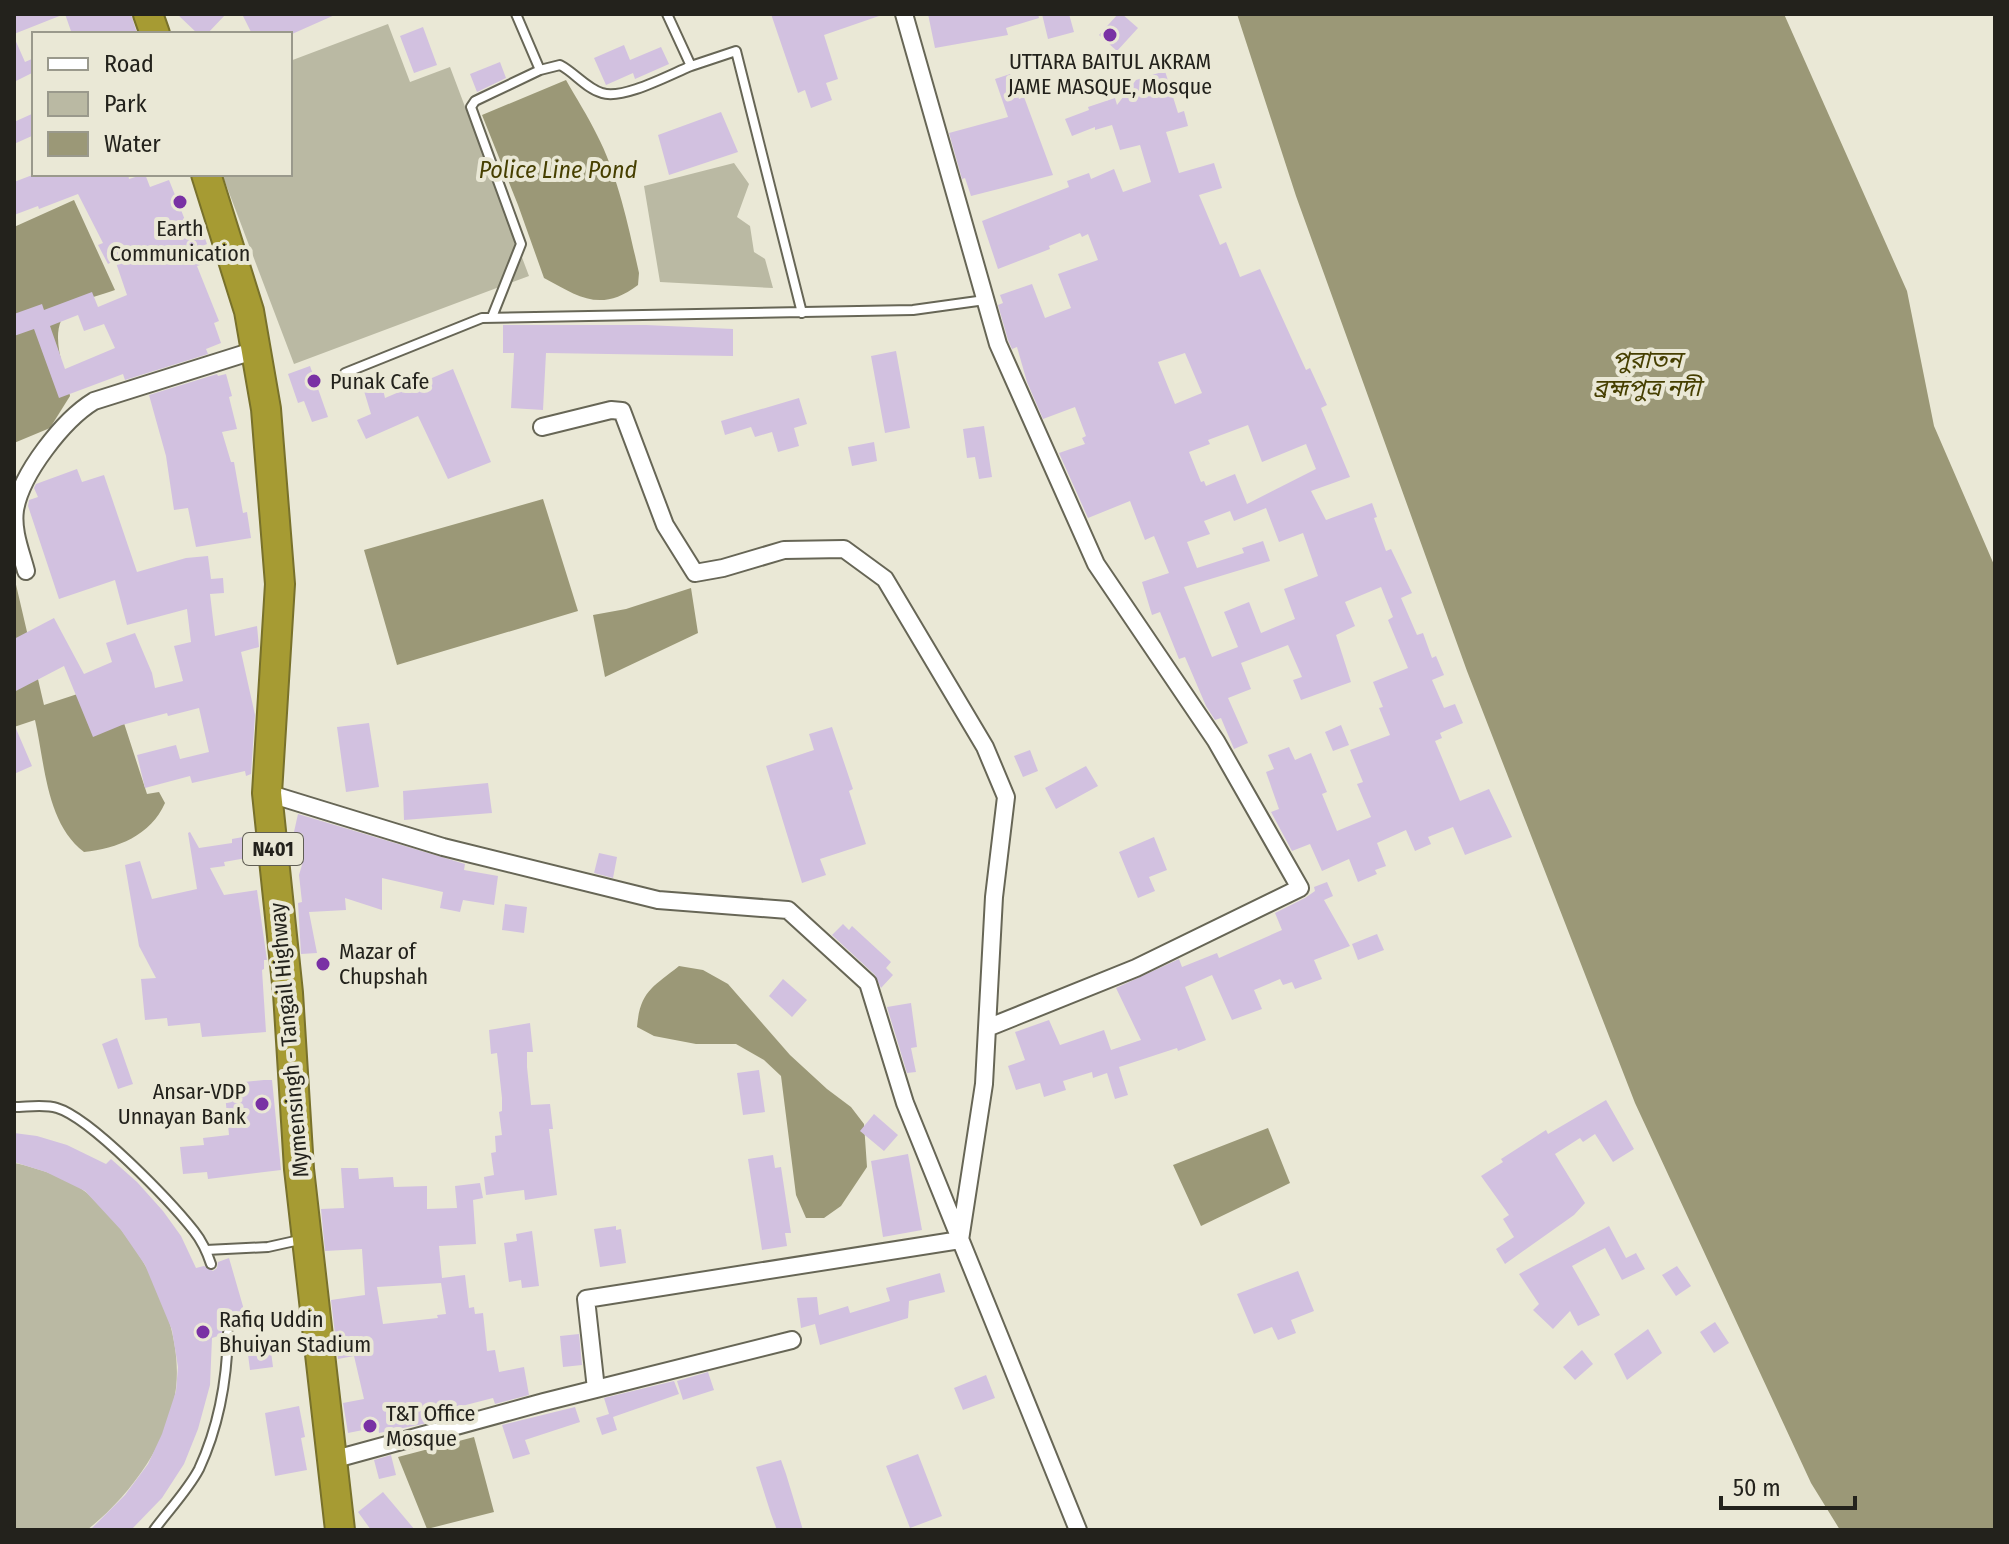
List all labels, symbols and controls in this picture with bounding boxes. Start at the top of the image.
marker: UTTARA BAITUL AKRAM JAME MASQUE, Mosque [1101,26,1119,44]
legend [32,32,292,176]
place label: UTTARA BAITUL AKRAM JAME MASQUE, Mosque [1008,48,1212,100]
text: Road [104,50,154,78]
text: Park [104,90,147,118]
text: Water [104,130,161,158]
water label: Police Line Pond [479,156,638,184]
marker: Earth Communication [171,193,189,211]
place label: Earth Communication [110,215,250,267]
water label: পুরাতন ব্রহ্মপুত্র নদী [1593,346,1705,402]
place label: Punak Cafe [330,368,429,395]
marker: Punak Cafe [305,372,323,390]
road number: N401 [243,833,303,865]
street label: Mymensingh - Tangail Highway [264,901,314,1178]
place label: Mazar of Chupshah [339,938,428,990]
marker: Mazar of Chupshah [314,955,332,973]
place label: Ansar-VDP Unnayan Bank [118,1078,247,1130]
marker: Ansar-VDP Unnayan Bank [253,1095,271,1113]
place label: Rafiq Uddin Bhuiyan Stadium [219,1306,371,1358]
marker: Rafiq Uddin Bhuiyan Stadium [194,1323,212,1341]
place label: T&T Office Mosque [386,1400,475,1452]
marker: T&T Office Mosque [361,1417,379,1435]
scale bar [1721,1460,1855,1510]
text: 50 m [1733,1474,1781,1502]

